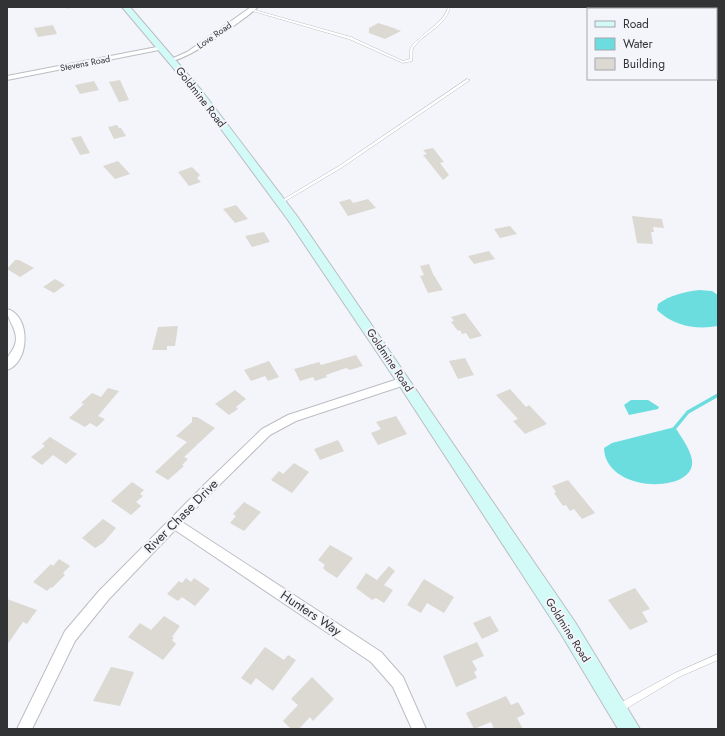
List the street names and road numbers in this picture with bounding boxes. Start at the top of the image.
street label: Love Road [194,18,234,52]
street label: Stevens Road [59,52,111,74]
street label: Goldmine Road [172,63,230,131]
street label: Goldmine Road [363,325,417,395]
street label: River Chase Drive [140,474,223,557]
street label: Hunters Way [277,586,345,641]
street label: Goldmine Road [542,595,594,665]

